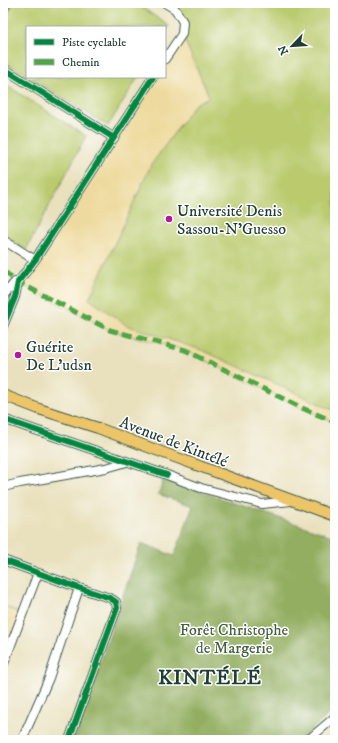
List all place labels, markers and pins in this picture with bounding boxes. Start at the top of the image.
place label: Université Denis Sassou-N'Guesso [177,201,286,239]
marker: Université Denis Sassou-N'Guesso [164,214,174,224]
place label: Guérite De L'udsn [26,337,92,375]
marker: Guérite De L'udsn [13,350,23,360]

